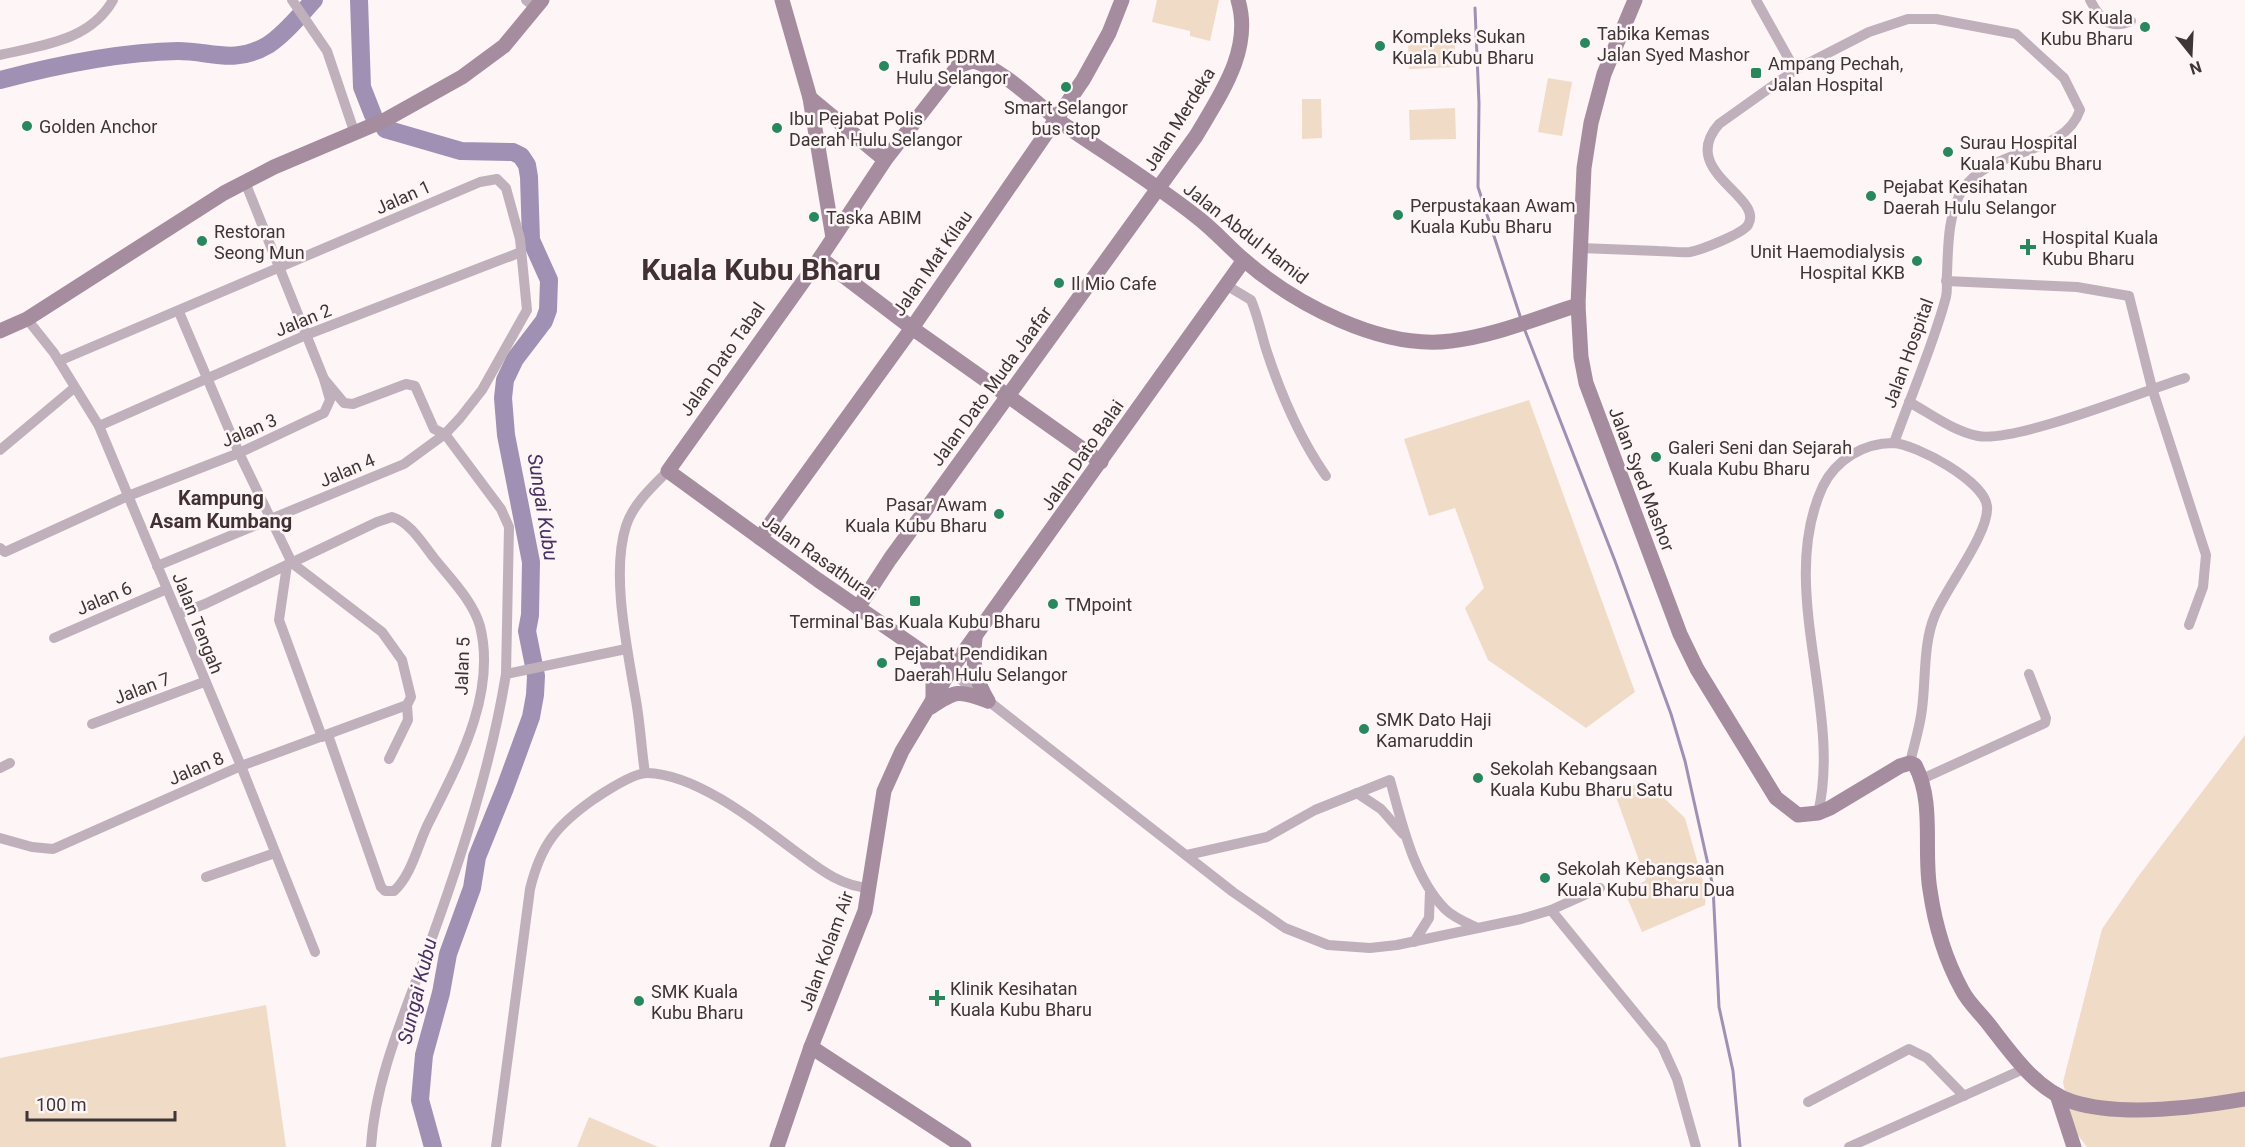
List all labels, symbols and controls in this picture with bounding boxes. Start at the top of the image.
place label: SK Kuala Kubu Bharu [2041,7,2133,49]
marker: SK Kuala Kubu Bharu [2138,20,2152,34]
place label: Tabika Kemas Jalan Syed Mashor [1597,23,1750,65]
north arrow [2161,24,2221,84]
place label: Kompleks Sukan Kuala Kubu Bharu [1392,26,1534,68]
marker: Tabika Kemas Jalan Syed Mashor [1578,36,1592,50]
marker: Kompleks Sukan Kuala Kubu Bharu [1373,39,1387,53]
place label: Trafik PDRM Hulu Selangor [896,46,1008,88]
place label: Ampang Pechah, Jalan Hospital [1768,53,1903,95]
text: N [2187,57,2204,79]
marker: Trafik PDRM Hulu Selangor [877,59,891,73]
street label: Jalan Merdeka [1139,63,1219,175]
marker: Ampang Pechah, Jalan Hospital [1749,66,1763,80]
marker: Smart Selangor bus stop [1059,80,1073,94]
place label: Smart Selangor bus stop [1004,97,1128,139]
place label: Ibu Pejabat Polis Daerah Hulu Selangor [789,108,962,150]
place label: Golden Anchor [39,116,157,137]
marker: Golden Anchor [20,119,34,133]
marker: Ibu Pejabat Polis Daerah Hulu Selangor [770,121,784,135]
place label: Surau Hospital Kuala Kubu Bharu [1960,132,2102,174]
marker: Surau Hospital Kuala Kubu Bharu [1941,145,1955,159]
street label: Jalan 1 [372,176,434,218]
place label: Pejabat Kesihatan Daerah Hulu Selangor [1883,176,2056,218]
street label: Jalan Abdul Hamid [1180,178,1312,288]
marker: Pejabat Kesihatan Daerah Hulu Selangor [1864,189,1878,203]
place label: Perpustakaan Awam Kuala Kubu Bharu [1410,195,1576,237]
street label: Jalan Mat Kilau [888,206,976,320]
place label: Taska ABIM [826,207,922,228]
marker: Perpustakaan Awam Kuala Kubu Bharu [1391,208,1405,222]
marker: Taska ABIM [807,210,821,224]
place label: Restoran Seong Mun [214,221,305,263]
place label: Hospital Kuala Kubu Bharu [2042,227,2158,269]
marker: Restoran Seong Mun [195,234,209,248]
marker: Hospital Kuala Kubu Bharu [2019,238,2037,256]
place label: Unit Haemodialysis Hospital KKB [1750,241,1905,283]
district label: Kuala Kubu Bharu [641,252,881,287]
marker: Unit Haemodialysis Hospital KKB [1910,254,1924,268]
place label: Il Mio Cafe [1071,273,1157,294]
marker: Il Mio Cafe [1052,276,1066,290]
street label: Jalan Hospital [1878,295,1938,411]
street label: Jalan Dato Tabal [675,298,769,420]
street label: Jalan 2 [272,299,334,341]
street label: Jalan Dato Muda Jaafar [926,302,1056,470]
street label: Jalan Dato Balai [1036,396,1128,514]
street label: Jalan Syed Mashor [1605,404,1679,554]
street label: Jalan 3 [218,409,280,451]
place label: Galeri Seni dan Sejarah Kuala Kubu Bharu [1668,437,1852,479]
street label: Jalan 4 [316,449,378,491]
marker: Galeri Seni dan Sejarah Kuala Kubu Bharu [1649,450,1663,464]
water label: Sungai Kubu [523,452,563,563]
district label: Kampung Asam Kumbang [150,486,292,533]
place label: Pasar Awam Kuala Kubu Bharu [845,494,987,536]
marker: Pasar Awam Kuala Kubu Bharu [992,507,1006,521]
street label: Jalan Rasathurai [758,510,880,604]
street label: Jalan Tengah [168,569,228,677]
street label: Jalan 6 [73,577,135,619]
marker: Terminal Bas Kuala Kubu Bharu [908,594,922,608]
place label: TMpoint [1065,594,1132,615]
marker: TMpoint [1046,597,1060,611]
place label: Terminal Bas Kuala Kubu Bharu [790,611,1040,632]
street label: Jalan 5 [450,636,474,696]
place label: Pejabat Pendidikan Daerah Hulu Selangor [894,643,1067,685]
marker: Pejabat Pendidikan Daerah Hulu Selangor [875,656,889,670]
street label: Jalan 7 [111,668,173,708]
place label: SMK Dato Haji Kamaruddin [1376,709,1492,751]
marker: SMK Dato Haji Kamaruddin [1357,722,1371,736]
street label: Jalan 8 [165,747,227,789]
place label: Sekolah Kebangsaan Kuala Kubu Bharu Satu [1490,758,1673,800]
marker: Sekolah Kebangsaan Kuala Kubu Bharu Satu [1471,771,1485,785]
place label: Sekolah Kebangsaan Kuala Kubu Bharu Dua [1557,858,1735,900]
marker: Sekolah Kebangsaan Kuala Kubu Bharu Dua [1538,871,1552,885]
street label: Jalan Kolam Air [795,888,857,1014]
water label: Sungai Kubu [392,935,442,1046]
place label: Klinik Kesihatan Kuala Kubu Bharu [950,978,1092,1020]
place label: SMK Kuala Kubu Bharu [651,981,743,1023]
marker: Klinik Kesihatan Kuala Kubu Bharu [928,989,946,1007]
marker: SMK Kuala Kubu Bharu [632,994,646,1008]
scale bar [27,1084,176,1122]
text: 100 m [36,1094,87,1115]

